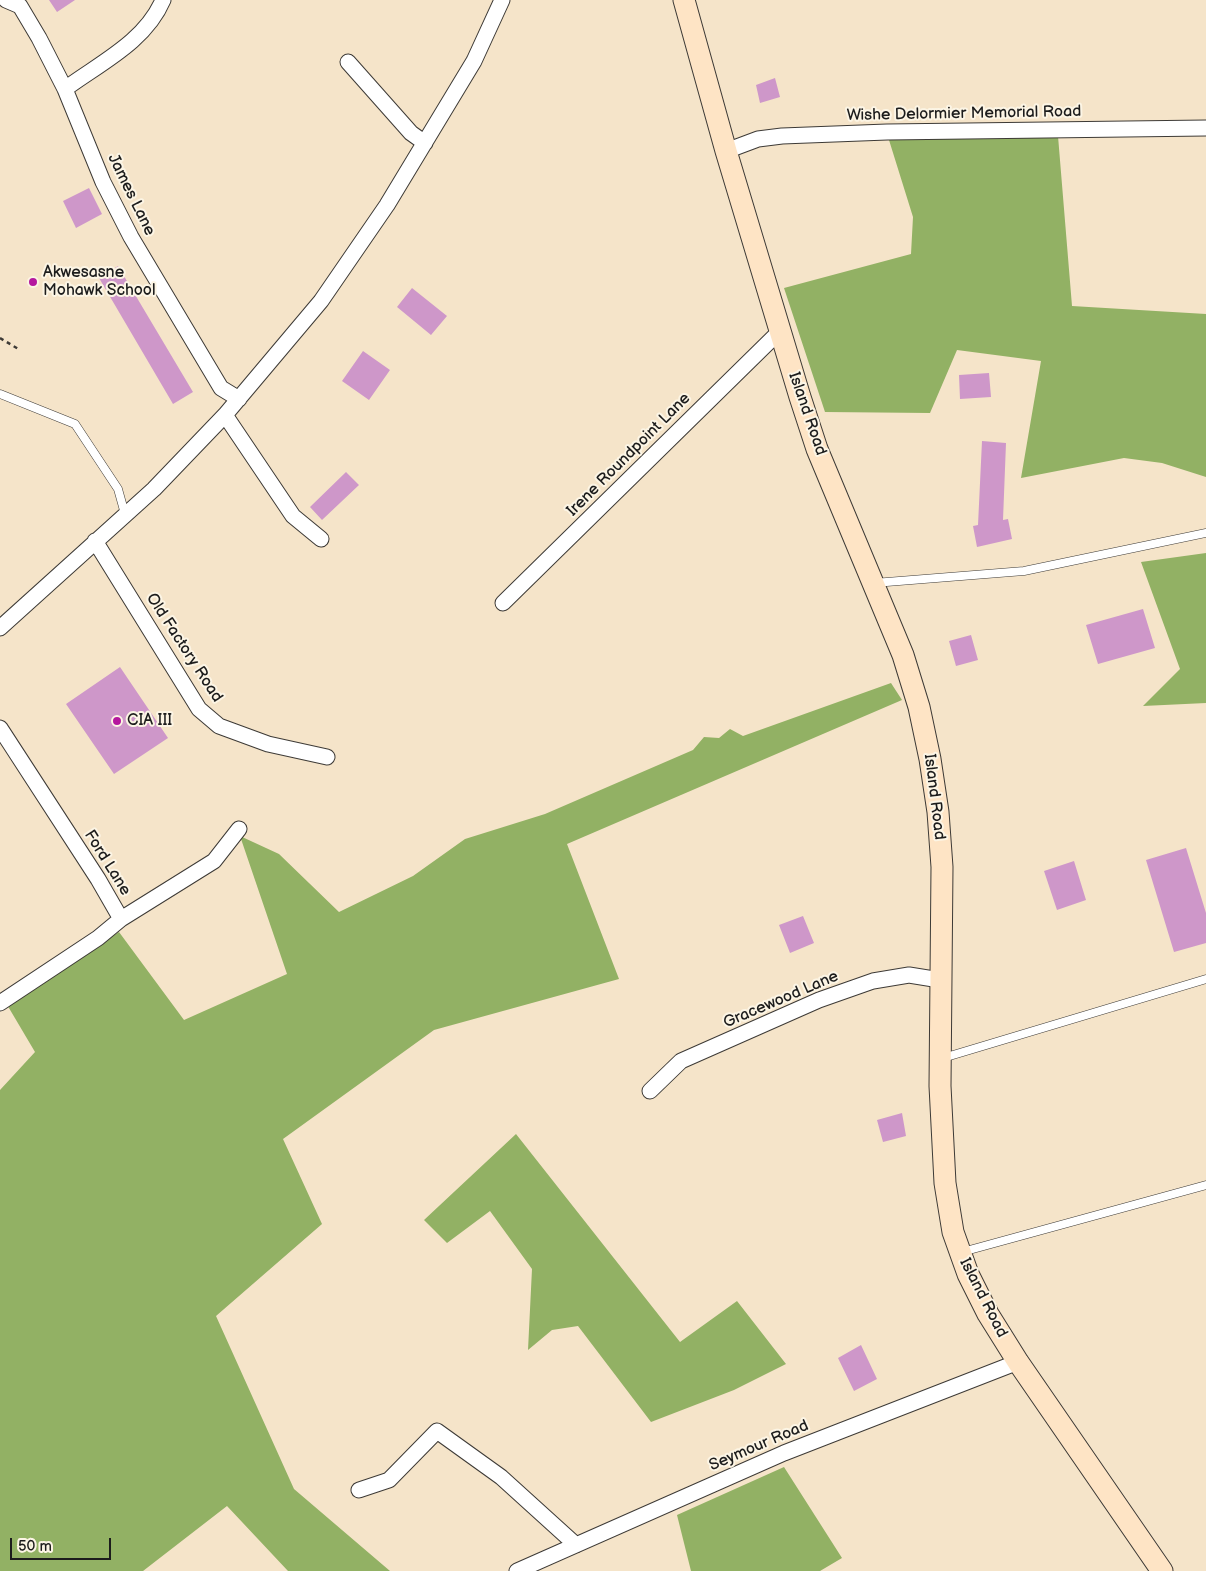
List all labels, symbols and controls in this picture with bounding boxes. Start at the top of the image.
street label: Wishe Delormier Memorial Road [846,102,1082,126]
street label: James Lane [103,151,159,239]
place label: Akwesasne Mohawk School [43,263,155,301]
marker: Akwesasne Mohawk School [27,276,39,288]
street label: Island Road [784,370,830,458]
street label: Irene Roundpoint Lane [563,389,695,521]
street label: Old Factory Road [142,590,226,706]
place label: CIA III [127,711,172,731]
marker: CIA III [111,715,123,727]
street label: Island Road [919,753,949,841]
street label: Ford Lane [79,827,135,899]
street label: Gracewood Lane [721,967,841,1033]
street label: Island Road [955,1255,1011,1341]
street label: Seymour Road [706,1416,812,1476]
scale bar [12,1528,114,1560]
text: 50 m [18,1537,52,1556]

